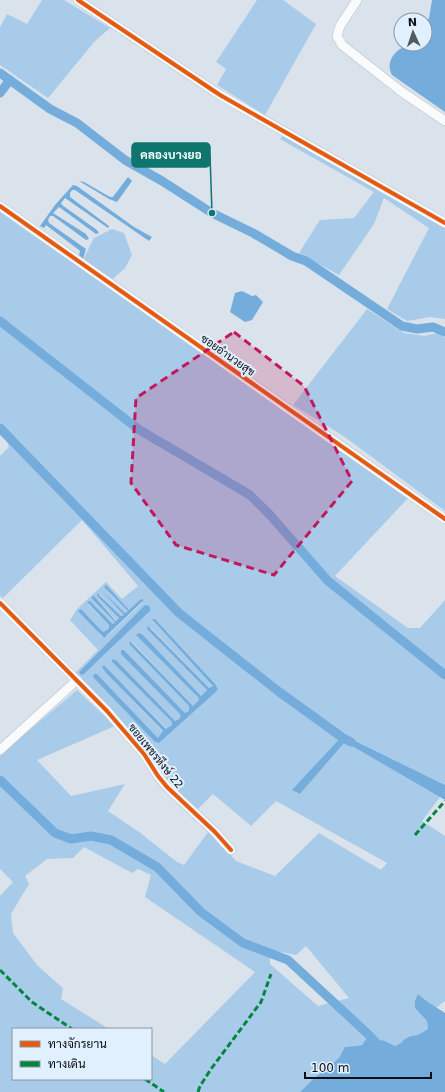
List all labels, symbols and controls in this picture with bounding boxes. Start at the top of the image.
north arrow [393,12,433,52]
text: N [408,16,417,29]
callout: คลองบางยอ [132,143,210,167]
text: คลองบางยอ [140,148,202,162]
street label: ซอยอำนวยสุข [197,331,258,380]
street label: ซอยเพชรหึงษ์ 22 [125,720,187,791]
legend [12,1028,152,1080]
text: ทางจักรยาน [48,1037,107,1051]
scale bar [305,1054,431,1080]
text: ทางเดิน [48,1057,86,1071]
text: 100 m [311,1061,349,1075]

